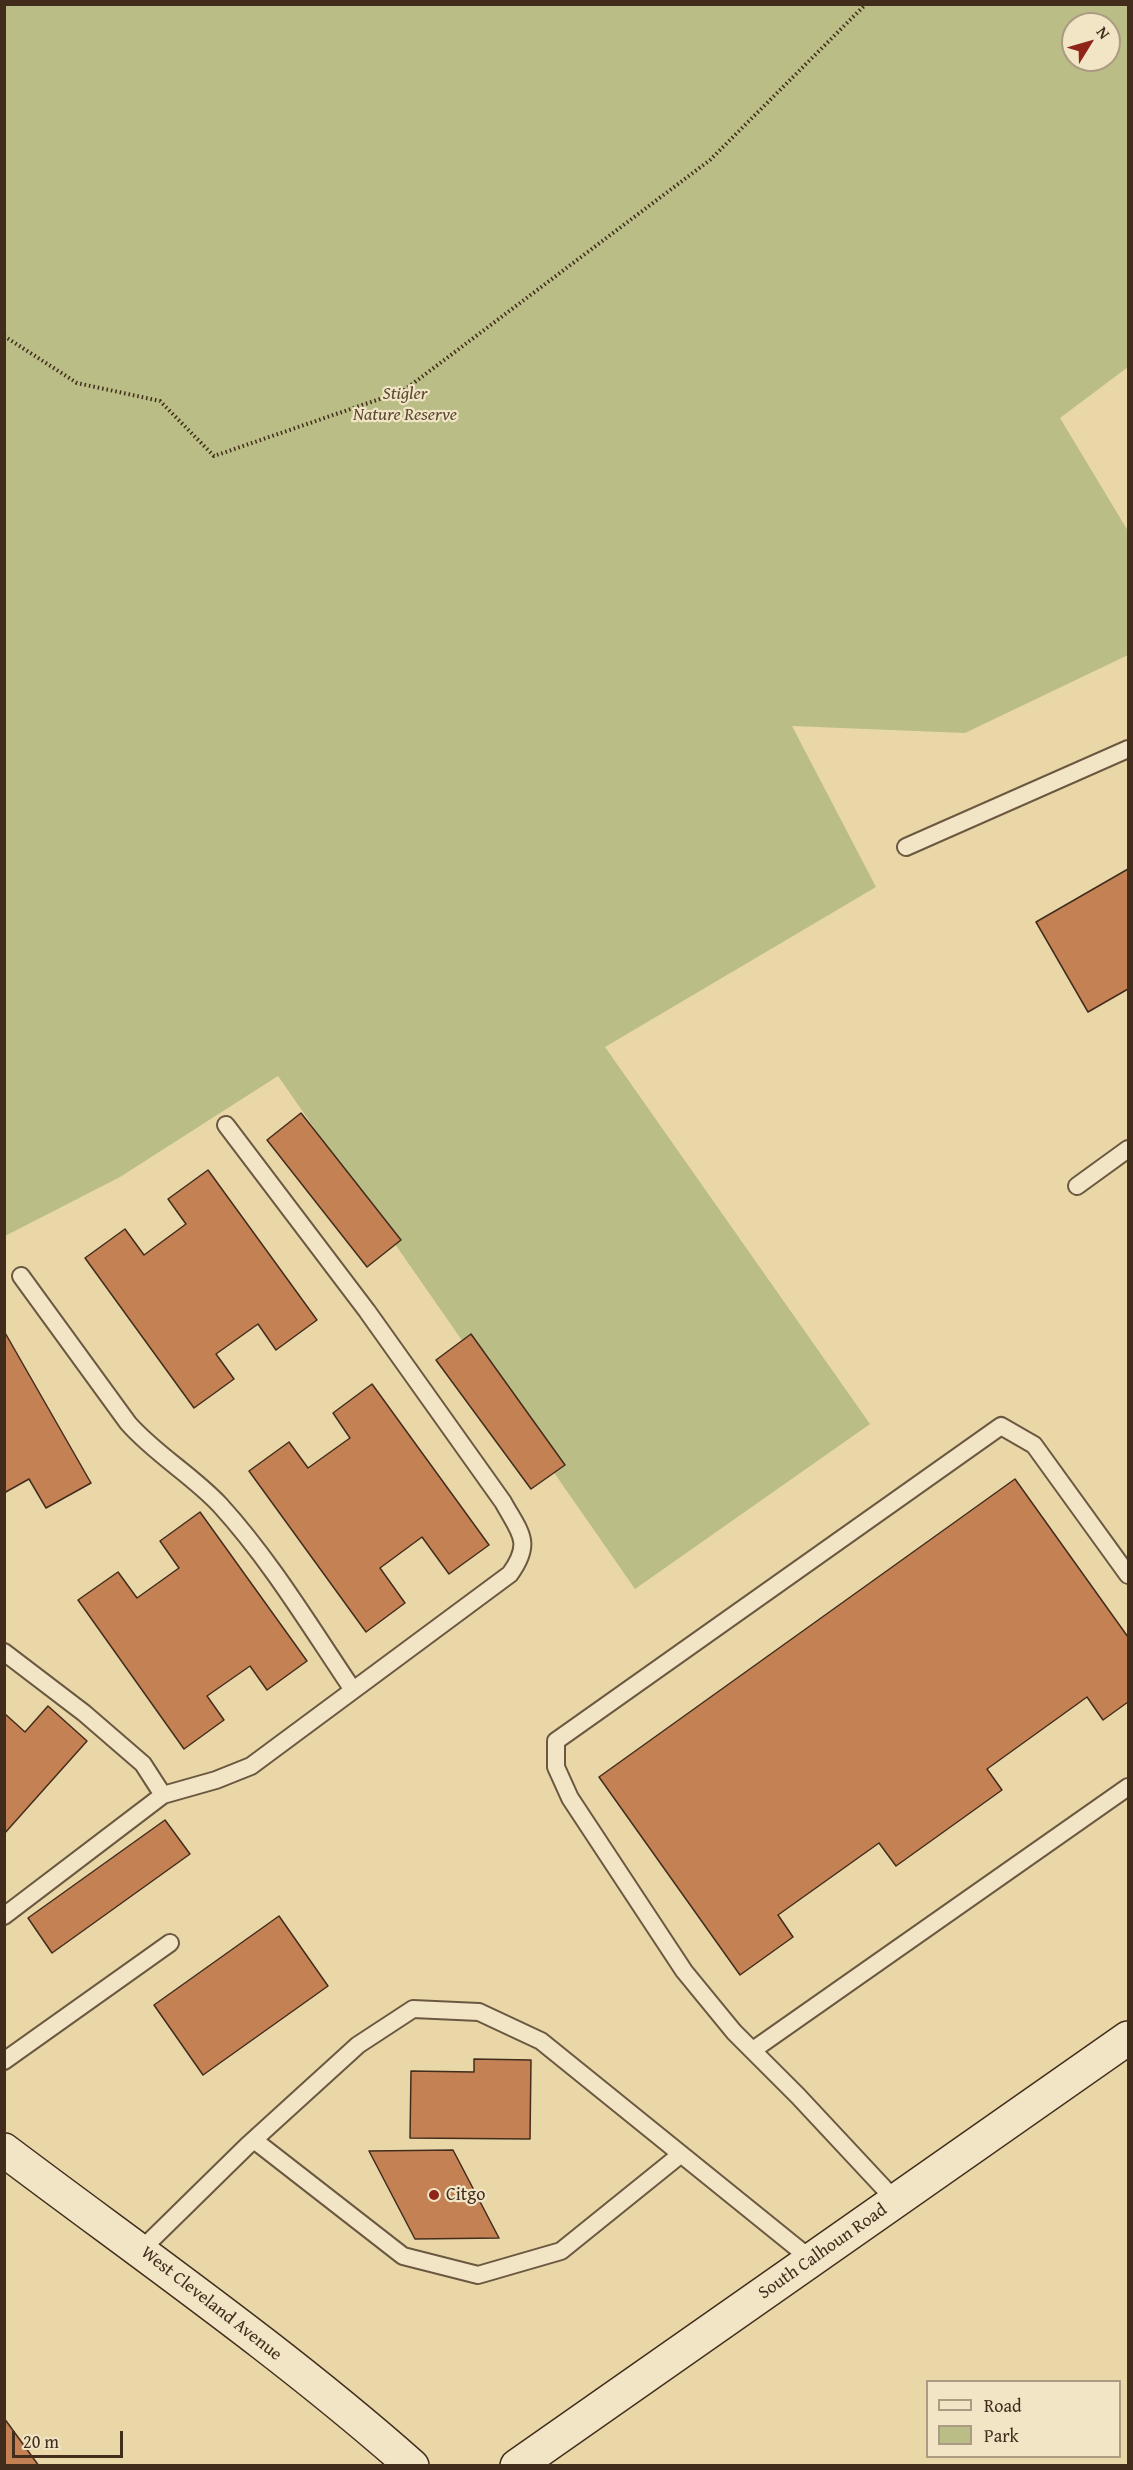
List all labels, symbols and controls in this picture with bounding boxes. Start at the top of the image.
north arrow [1061,12,1121,72]
text: N [1091,21,1117,44]
park label: Stigler Nature Reserve [353,383,457,426]
place label: Citgo [446,2184,485,2206]
marker: Citgo [427,2188,441,2202]
street label: South Calhoun Road [754,2199,892,2305]
street label: West Cleveland Avenue [136,2242,286,2366]
legend [926,2380,1121,2458]
text: Road [984,2392,1022,2419]
scale bar [15,2419,126,2457]
text: Park [984,2422,1019,2449]
text: 20 m [23,2428,59,2455]

